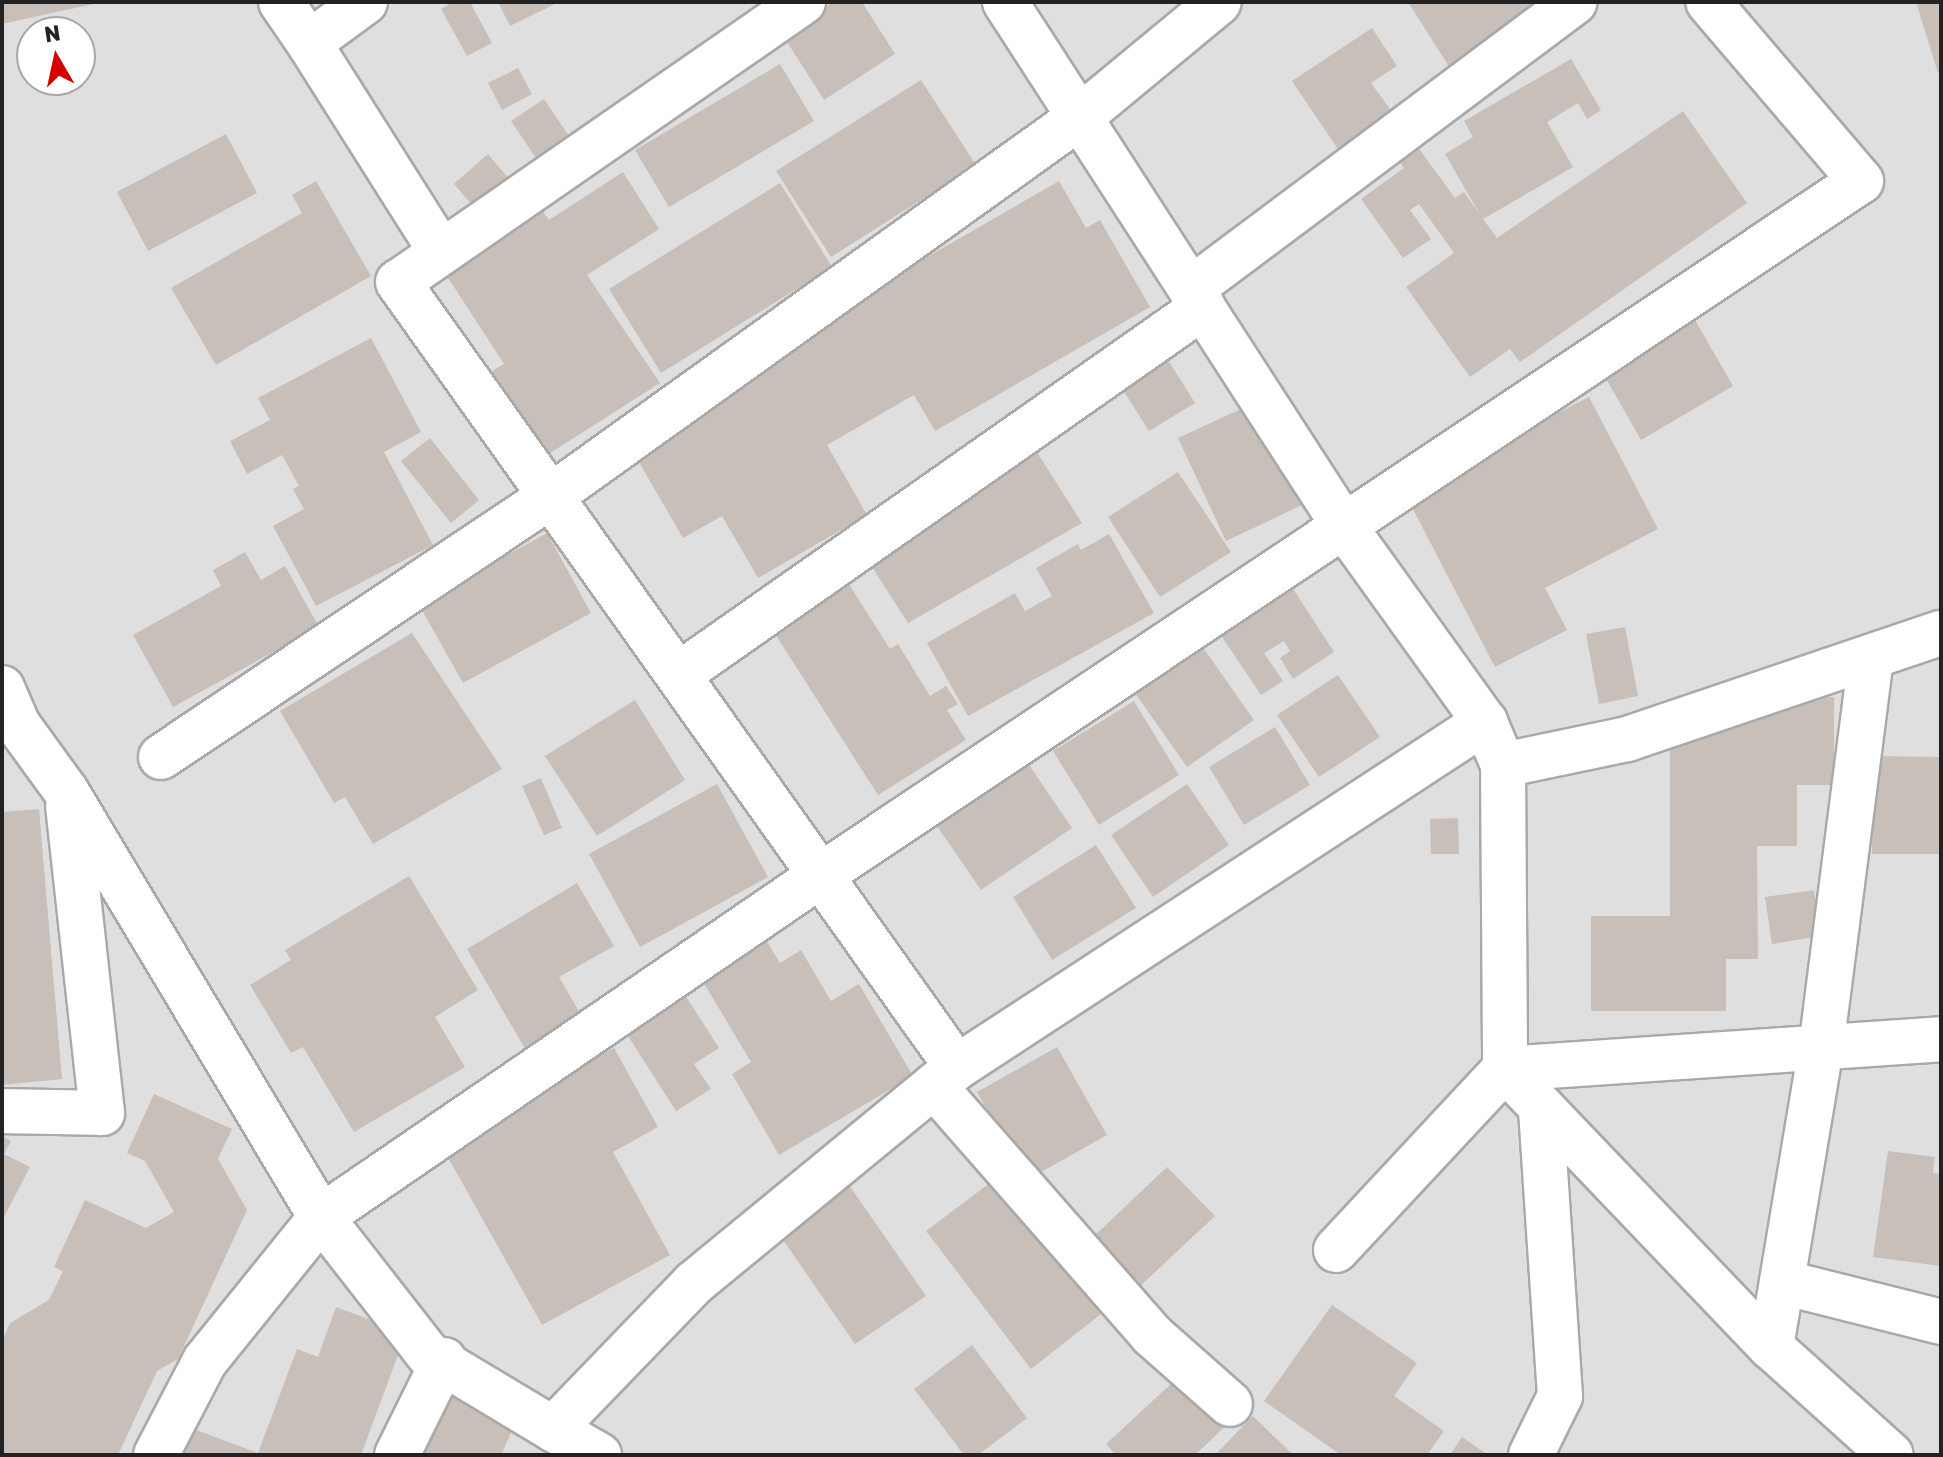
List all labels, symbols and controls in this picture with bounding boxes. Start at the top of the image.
north arrow [16,16,96,96]
text: N [43,19,62,48]

